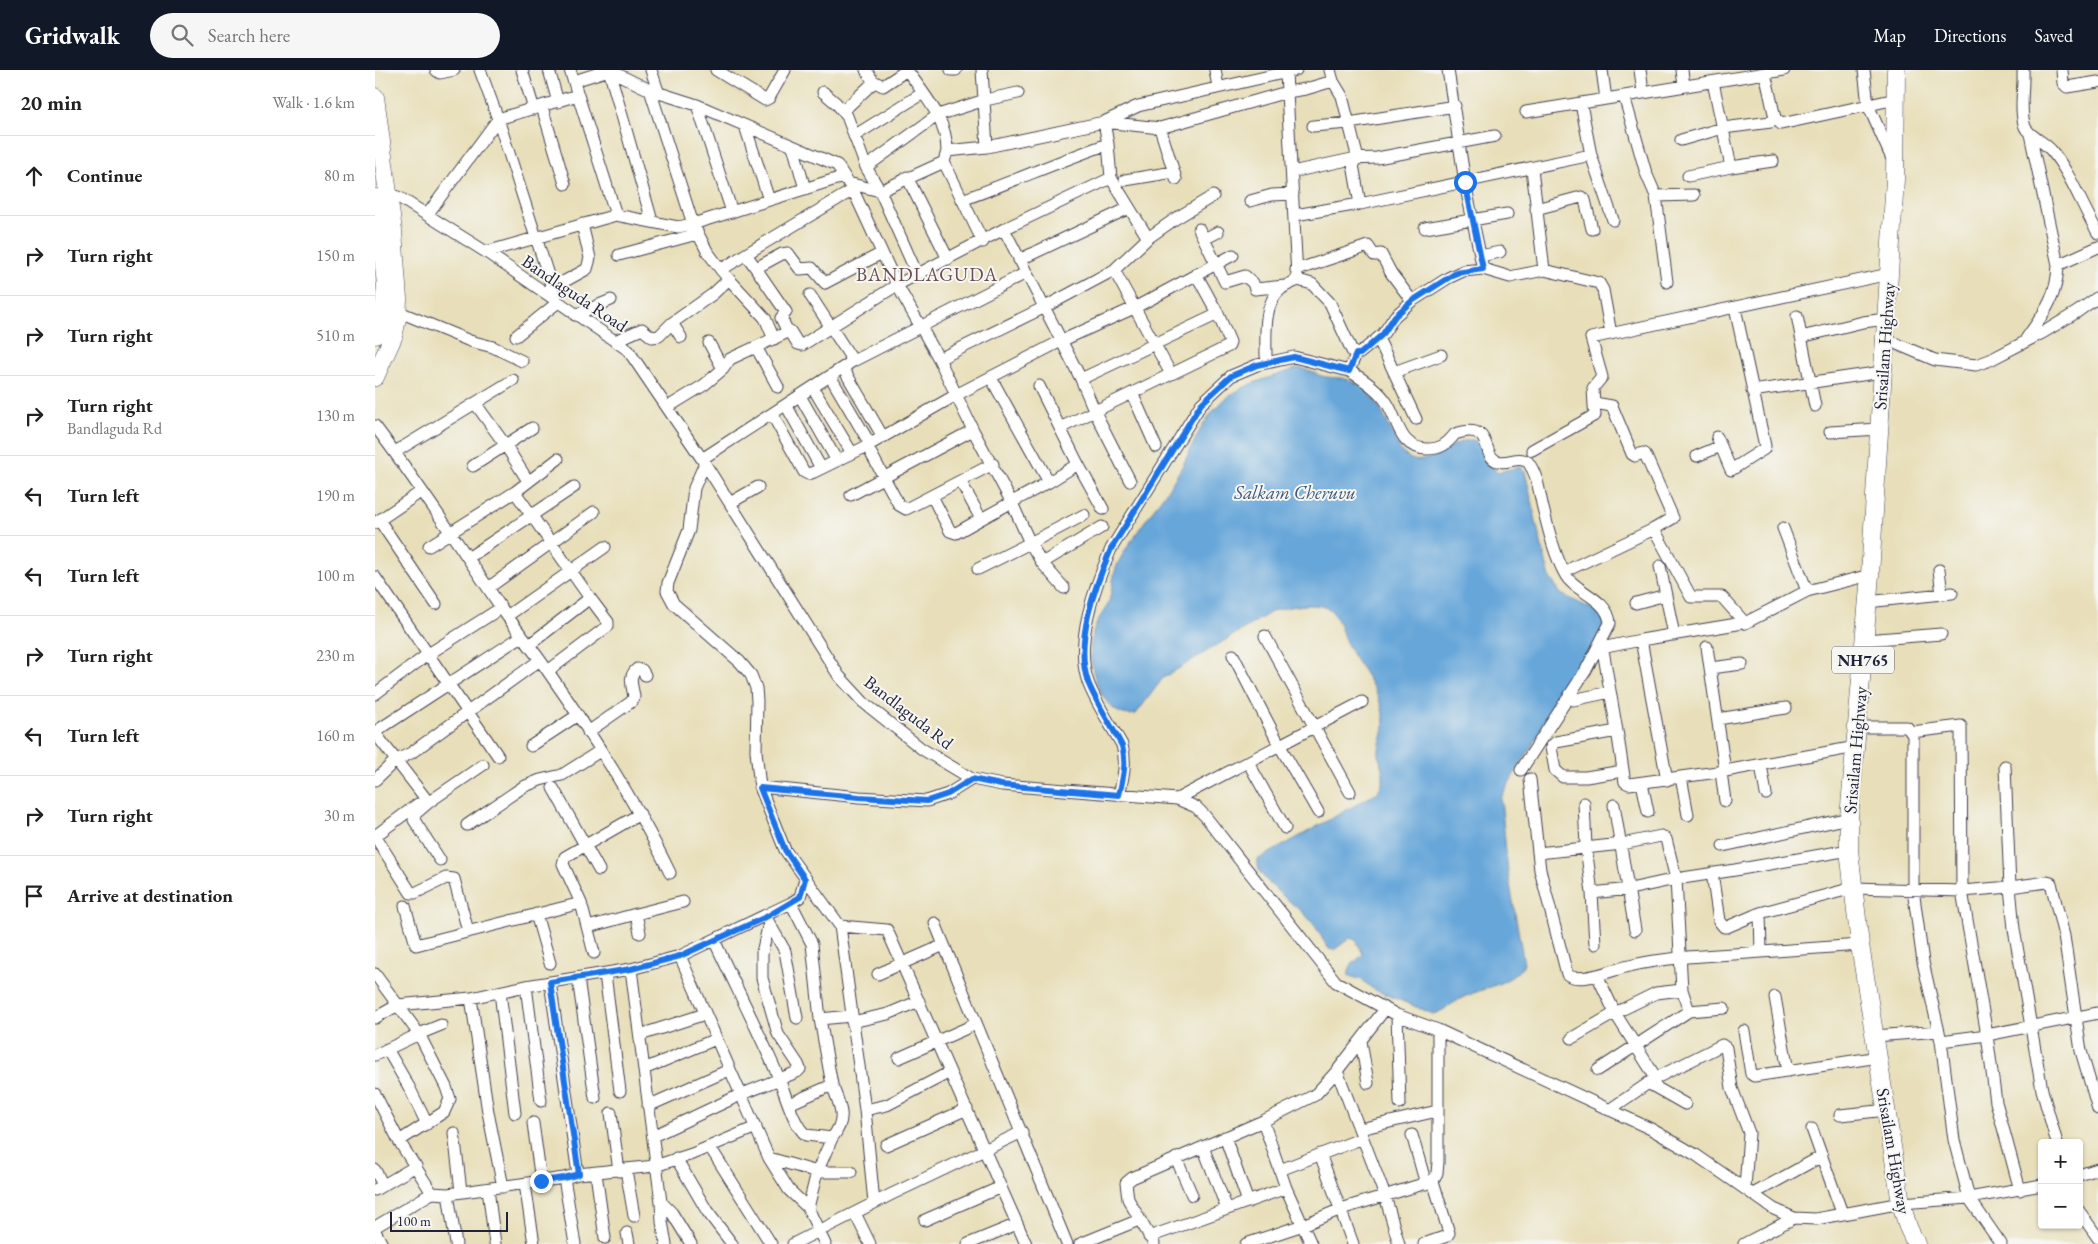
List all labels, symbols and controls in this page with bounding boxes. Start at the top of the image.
search box [150,13,500,58]
text: Gridwalk [25,20,120,51]
icon: search [168,21,196,49]
text: Search here [208,23,290,48]
text: Map [1874,24,1906,47]
text: Directions [1934,24,2006,47]
text: Saved [2034,24,2073,47]
text: 20 min [20,89,82,116]
text: Walk · 1.6 km [272,92,355,113]
icon: ahead [20,162,48,190]
text: Continue [67,163,142,188]
text: 80 m [324,165,355,186]
route start [1454,171,1477,194]
icon: right [20,242,48,270]
text: Turn right [67,243,153,268]
text: 150 m [316,245,355,266]
street label: Bandlaguda Road [518,249,633,337]
district label: BANDLAGUDA [856,262,998,287]
street label: Srisailam Highway [1868,281,1900,411]
icon: right [20,322,48,350]
text: Turn right [67,323,153,348]
text: 510 m [316,325,355,346]
text: Turn right [67,393,153,418]
icon: right [20,402,48,430]
text: 130 m [316,405,355,426]
text: Bandlaguda Rd [67,418,162,439]
water label: Salkam Cheruvu [1233,480,1356,505]
icon: left [20,482,48,510]
text: Turn left [67,483,139,508]
text: 190 m [316,485,355,506]
icon: left [20,562,48,590]
text: Turn left [67,563,139,588]
text: 100 m [316,565,355,586]
icon: right [20,642,48,670]
text: Turn right [67,643,153,668]
text: 230 m [316,645,355,666]
road number: NH765 [1832,646,1894,674]
street label: Bandlaguda Rd [860,670,959,755]
street label: Srisailam Highway [1838,685,1872,815]
icon: left [20,722,48,750]
text: Turn left [67,723,139,748]
text: 160 m [316,725,355,746]
icon: right [20,802,48,830]
text: Turn right [67,803,153,828]
text: 30 m [324,805,355,826]
icon: arrive [20,882,48,910]
text: Arrive at destination [67,883,233,908]
street label: Srisailam Highway [1872,1086,1916,1216]
map controls [2038,1139,2083,1229]
button: + [2038,1139,2083,1184]
route end [530,1170,553,1193]
button: − [2038,1184,2083,1229]
scale bar [390,1209,507,1232]
text: 100 m [397,1212,431,1230]

